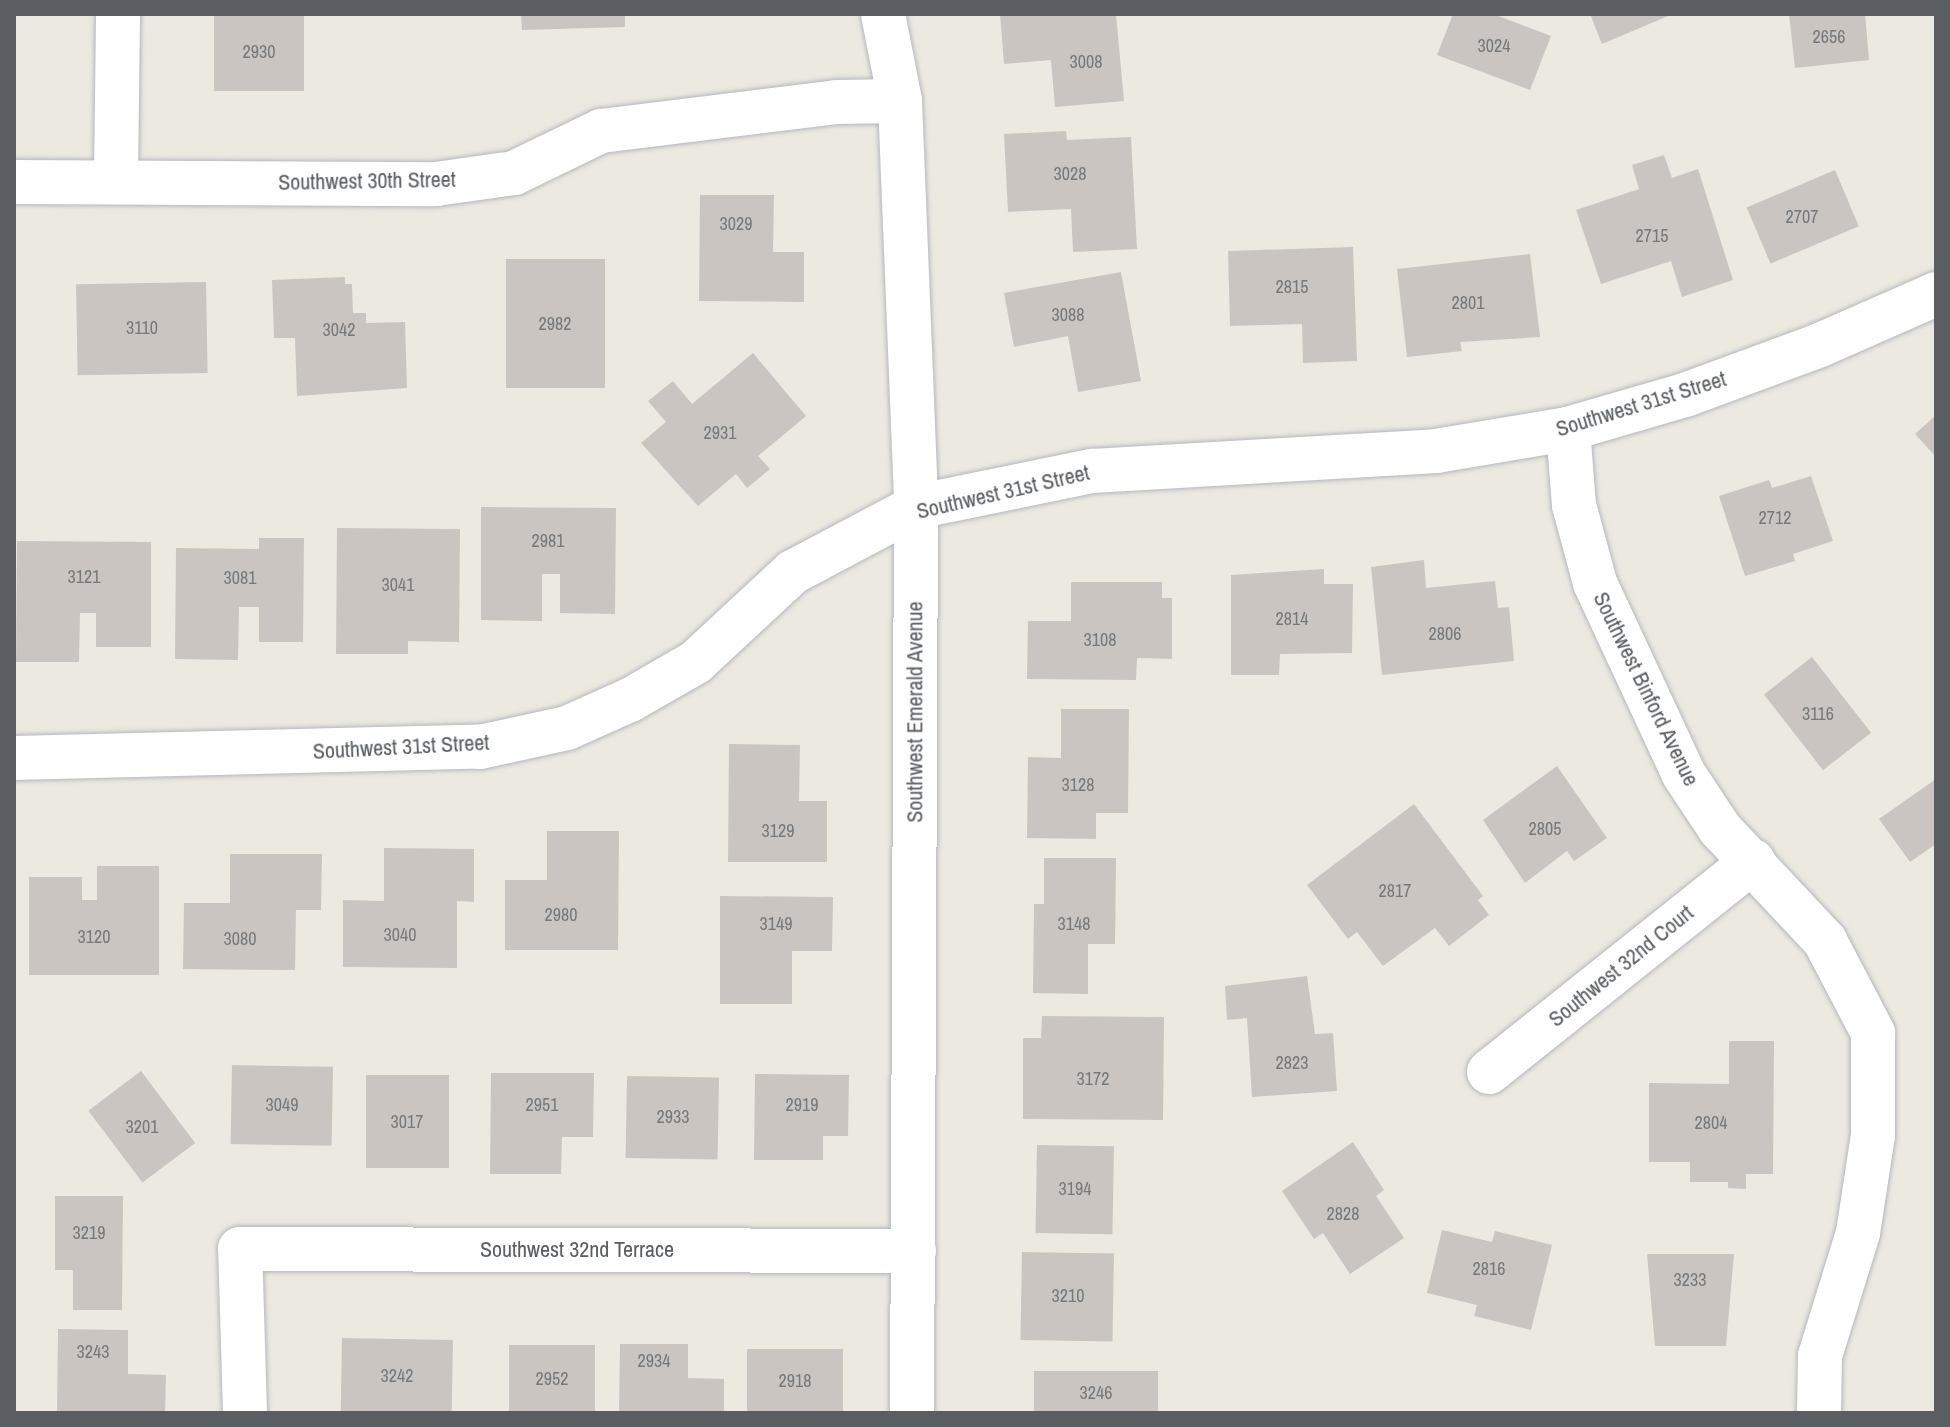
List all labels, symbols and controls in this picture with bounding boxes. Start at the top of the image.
house number: 2656 [1813,26,1845,48]
house number: 3024 [1478,35,1510,57]
house number: 2930 [243,41,275,63]
house number: 3008 [1070,51,1102,73]
house number: 3028 [1054,163,1086,185]
street label: Southwest 30th Street [278,166,456,196]
house number: 2707 [1786,206,1818,228]
house number: 3029 [720,213,752,235]
house number: 2715 [1636,225,1668,247]
house number: 2815 [1276,276,1308,298]
house number: 2801 [1452,292,1484,314]
house number: 3088 [1052,304,1084,326]
house number: 2982 [539,313,571,335]
house number: 3110 [126,317,158,339]
house number: 3042 [323,319,355,341]
street label: Southwest 31st Street [1553,366,1729,442]
house number: 2931 [704,422,736,444]
street label: Southwest 31st Street [914,459,1092,525]
house number: 2712 [1759,507,1791,529]
house number: 2981 [532,530,564,552]
house number: 3121 [68,566,100,588]
house number: 3081 [224,567,256,589]
house number: 3041 [382,574,414,596]
street label: Southwest Binford Avenue [1587,587,1705,791]
street label: Southwest Emerald Avenue [902,601,928,823]
house number: 2814 [1276,608,1308,630]
house number: 2806 [1429,623,1461,645]
house number: 3108 [1084,629,1116,651]
house number: 3116 [1802,703,1834,725]
street label: Southwest 31st Street [312,729,490,765]
house number: 3128 [1062,774,1094,796]
house number: 2805 [1529,818,1561,840]
house number: 3129 [762,820,794,842]
house number: 2817 [1379,880,1411,902]
street label: Southwest 32nd Court [1543,900,1699,1032]
house number: 2980 [545,904,577,926]
house number: 3149 [760,913,792,935]
house number: 3148 [1058,913,1090,935]
house number: 3040 [384,924,416,946]
house number: 3120 [78,926,110,948]
house number: 3080 [224,928,256,950]
house number: 2823 [1276,1052,1308,1074]
house number: 3172 [1077,1068,1109,1090]
house number: 3049 [266,1094,298,1116]
house number: 2951 [526,1094,558,1116]
house number: 2919 [786,1094,818,1116]
house number: 2933 [657,1106,689,1128]
house number: 3017 [391,1111,423,1133]
house number: 2804 [1695,1112,1727,1134]
house number: 3201 [126,1116,158,1138]
house number: 3194 [1059,1178,1091,1200]
house number: 2828 [1327,1203,1359,1225]
house number: 3219 [73,1222,105,1244]
street label: Southwest 32nd Terrace [480,1237,674,1263]
house number: 2816 [1473,1258,1505,1280]
house number: 3233 [1674,1269,1706,1291]
house number: 3210 [1052,1285,1084,1307]
house number: 3243 [77,1341,109,1363]
house number: 2934 [638,1350,670,1372]
house number: 3242 [381,1365,413,1387]
house number: 2952 [536,1368,568,1390]
house number: 2918 [779,1370,811,1392]
house number: 3246 [1080,1382,1112,1404]

